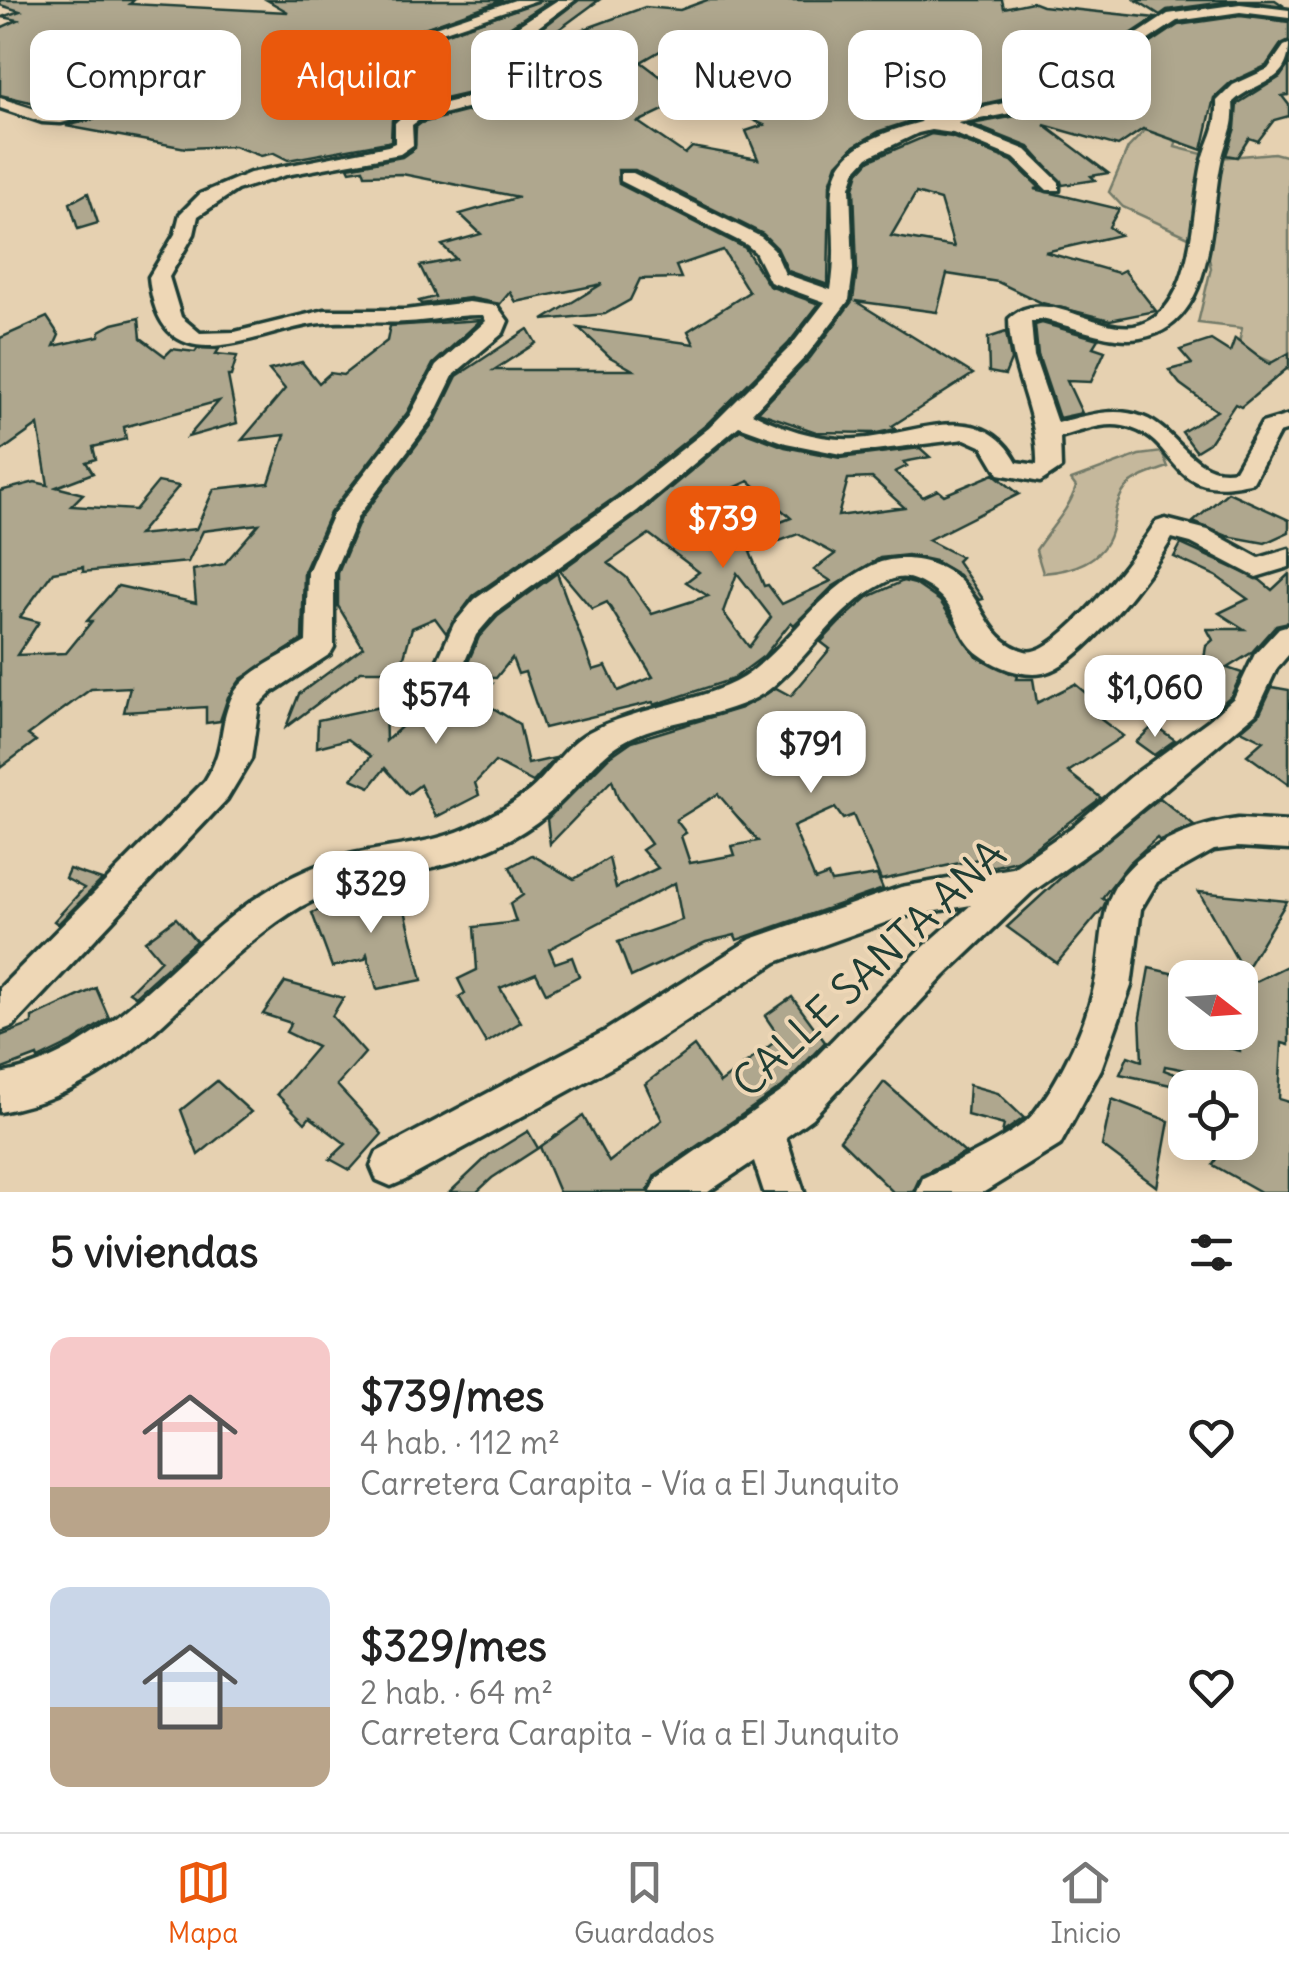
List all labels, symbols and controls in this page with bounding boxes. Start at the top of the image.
chip: Comprar [30,30,241,120]
chip: Alquilar [261,30,451,120]
chip: Filtros [471,30,638,120]
chip: Nuevo [658,30,828,120]
chip: Piso [848,30,982,120]
chip: Casa [1002,30,1151,120]
pin: $739 [664,486,782,571]
text: $739 [688,498,758,539]
pin: $1,060 [1074,655,1236,740]
pin: $574 [377,662,495,747]
text: $1,060 [1106,667,1204,708]
text: $574 [401,674,471,715]
pin: $791 [752,711,870,796]
text: $791 [779,723,843,764]
street label: CALLE SANTA ANA [722,828,1016,1108]
pin: $329 [312,851,430,936]
text: $329 [335,863,407,904]
north arrow [1168,960,1258,1050]
map controls [1168,960,1258,1160]
button: locate [1168,1070,1258,1160]
icon: filters [1184,1225,1239,1280]
text: 5 viviendas [50,1226,258,1278]
text: $739/mes [360,1370,544,1422]
icon: home [130,1377,250,1497]
icon: heart [1184,1410,1239,1465]
text: 4 hab. · 112 m² [360,1422,560,1463]
text: Carretera Carapita - Vía a El Junquito [360,1463,900,1504]
text: $329/mes [360,1620,547,1672]
icon: home [130,1627,250,1747]
icon: heart [1184,1660,1239,1715]
text: 2 hab. · 64 m² [360,1672,553,1713]
text: Carretera Carapita - Vía a El Junquito [360,1713,900,1754]
tab: Mapa [168,1855,238,1951]
tab: Guardados [574,1855,715,1951]
tab: Inicio [1050,1855,1121,1951]

